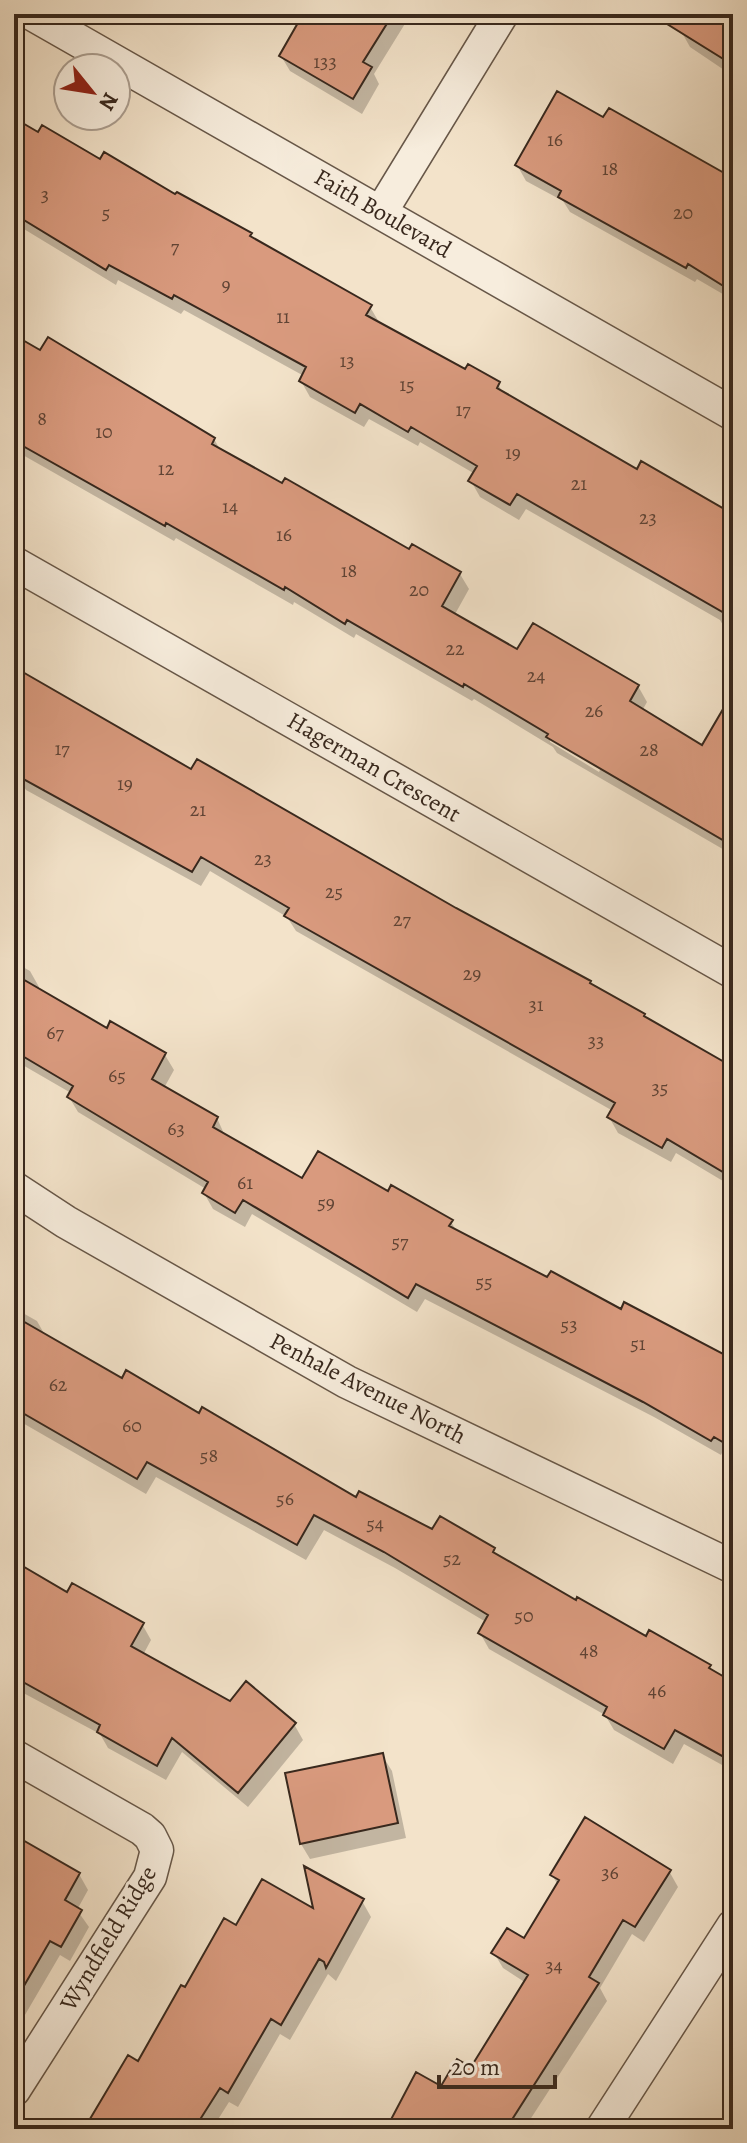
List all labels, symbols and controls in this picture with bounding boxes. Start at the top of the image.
house number: 133 [313,48,337,75]
north arrow [52,52,132,132]
text: N [91,87,125,116]
house number: 16 [547,126,563,153]
house number: 18 [602,155,618,182]
street label: Faith Boulevard [308,161,458,265]
house number: 3 [41,181,49,208]
house number: 5 [102,199,110,226]
house number: 20 [673,199,693,226]
house number: 7 [171,233,180,260]
house number: 9 [221,271,231,298]
house number: 11 [276,303,290,330]
house number: 13 [339,347,355,374]
house number: 15 [399,371,415,398]
house number: 17 [455,396,471,423]
house number: 8 [37,405,47,432]
house number: 10 [95,418,113,445]
house number: 19 [505,439,521,466]
house number: 12 [158,455,175,482]
house number: 21 [571,470,587,497]
house number: 14 [222,493,238,520]
house number: 23 [639,504,657,531]
house number: 16 [276,521,292,548]
house number: 18 [341,557,357,584]
house number: 20 [409,576,429,603]
house number: 22 [446,635,465,662]
house number: 24 [527,662,545,689]
house number: 26 [585,697,603,724]
street label: Hagerman Crescent [281,704,467,830]
house number: 17 [54,735,70,762]
house number: 28 [639,736,659,763]
house number: 19 [117,770,133,797]
house number: 21 [190,796,206,823]
house number: 23 [254,845,272,872]
house number: 25 [325,878,343,905]
house number: 27 [393,906,412,933]
house number: 29 [463,960,481,987]
house number: 31 [528,991,544,1018]
house number: 67 [46,1019,64,1046]
house number: 33 [588,1027,604,1054]
house number: 65 [108,1062,126,1089]
house number: 35 [652,1074,668,1101]
house number: 63 [167,1115,185,1142]
house number: 61 [237,1169,253,1196]
house number: 59 [317,1189,335,1216]
house number: 57 [392,1228,409,1255]
house number: 55 [475,1268,493,1295]
house number: 53 [561,1311,577,1338]
street label: Penhale Avenue North [264,1325,472,1451]
house number: 51 [630,1330,646,1357]
house number: 62 [49,1371,68,1398]
house number: 60 [122,1412,142,1439]
house number: 58 [200,1442,218,1469]
house number: 56 [276,1485,294,1512]
house number: 54 [366,1510,384,1537]
house number: 52 [443,1545,462,1572]
house number: 50 [514,1602,534,1629]
house number: 48 [580,1637,598,1664]
house number: 46 [648,1677,666,1704]
house number: 36 [601,1859,619,1886]
street label: Wyndfield Ridge [52,1860,164,2017]
house number: 34 [545,1952,563,1979]
scale bar [439,2039,555,2089]
text: 20 m [451,2051,500,2083]

